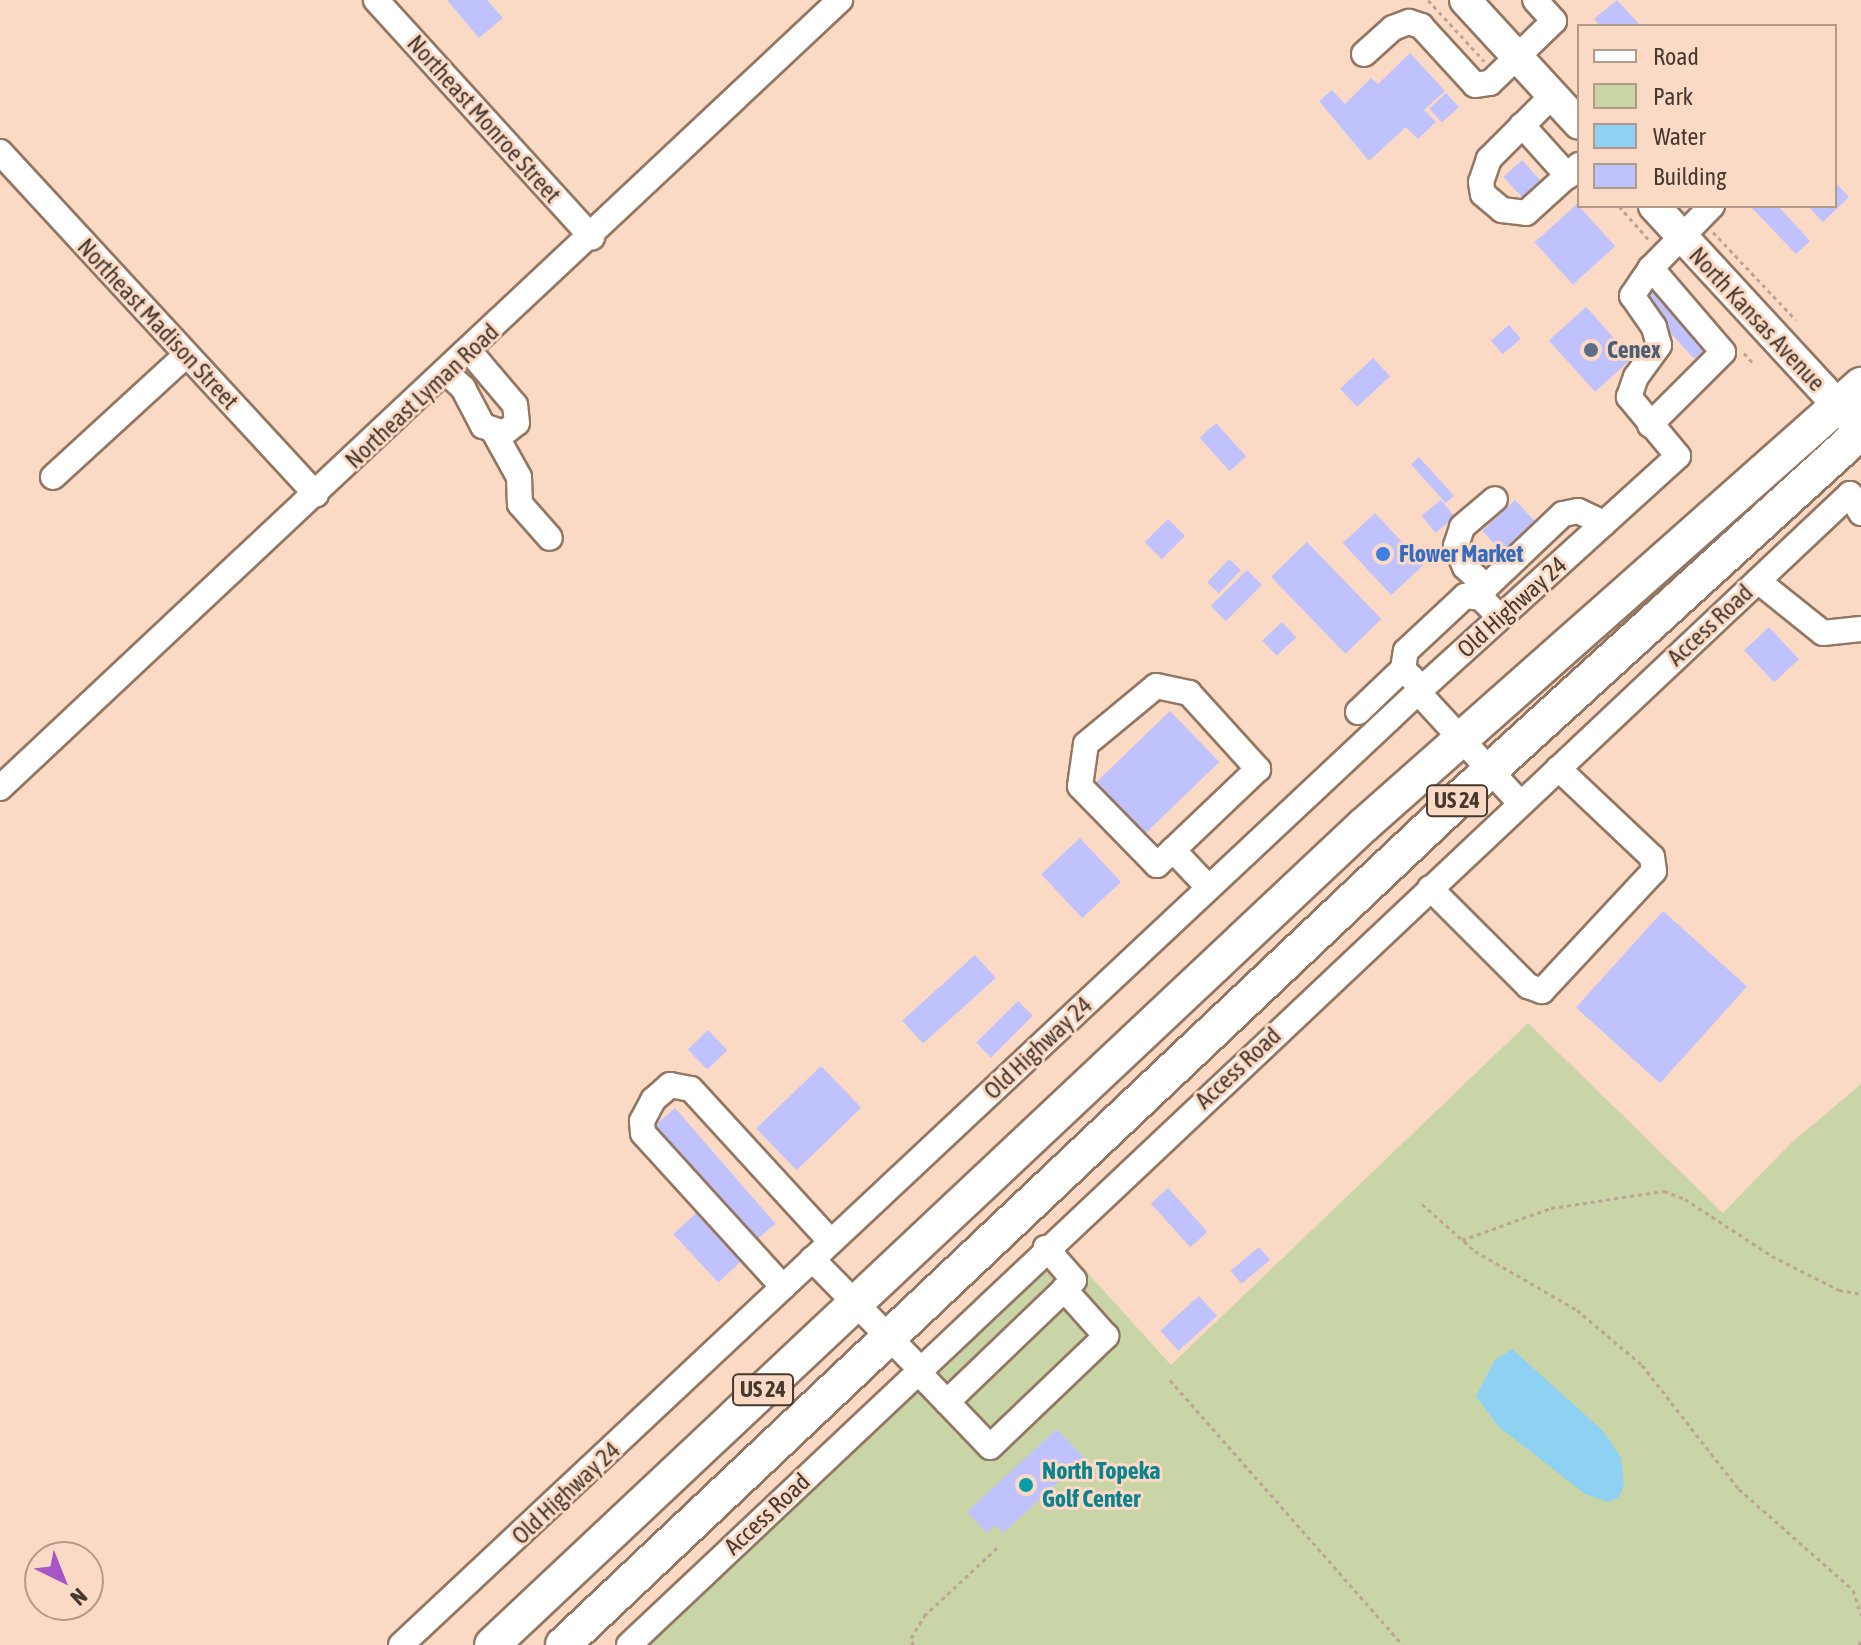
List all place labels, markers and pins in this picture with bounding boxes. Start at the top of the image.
place label: Cenex [1607,336,1661,364]
marker: Cenex [1582,341,1600,359]
place label: Flower Market [1399,540,1523,568]
marker: Flower Market [1374,545,1392,563]
place label: North Topeka Golf Center [1042,1457,1160,1513]
marker: North Topeka Golf Center [1017,1476,1035,1494]

